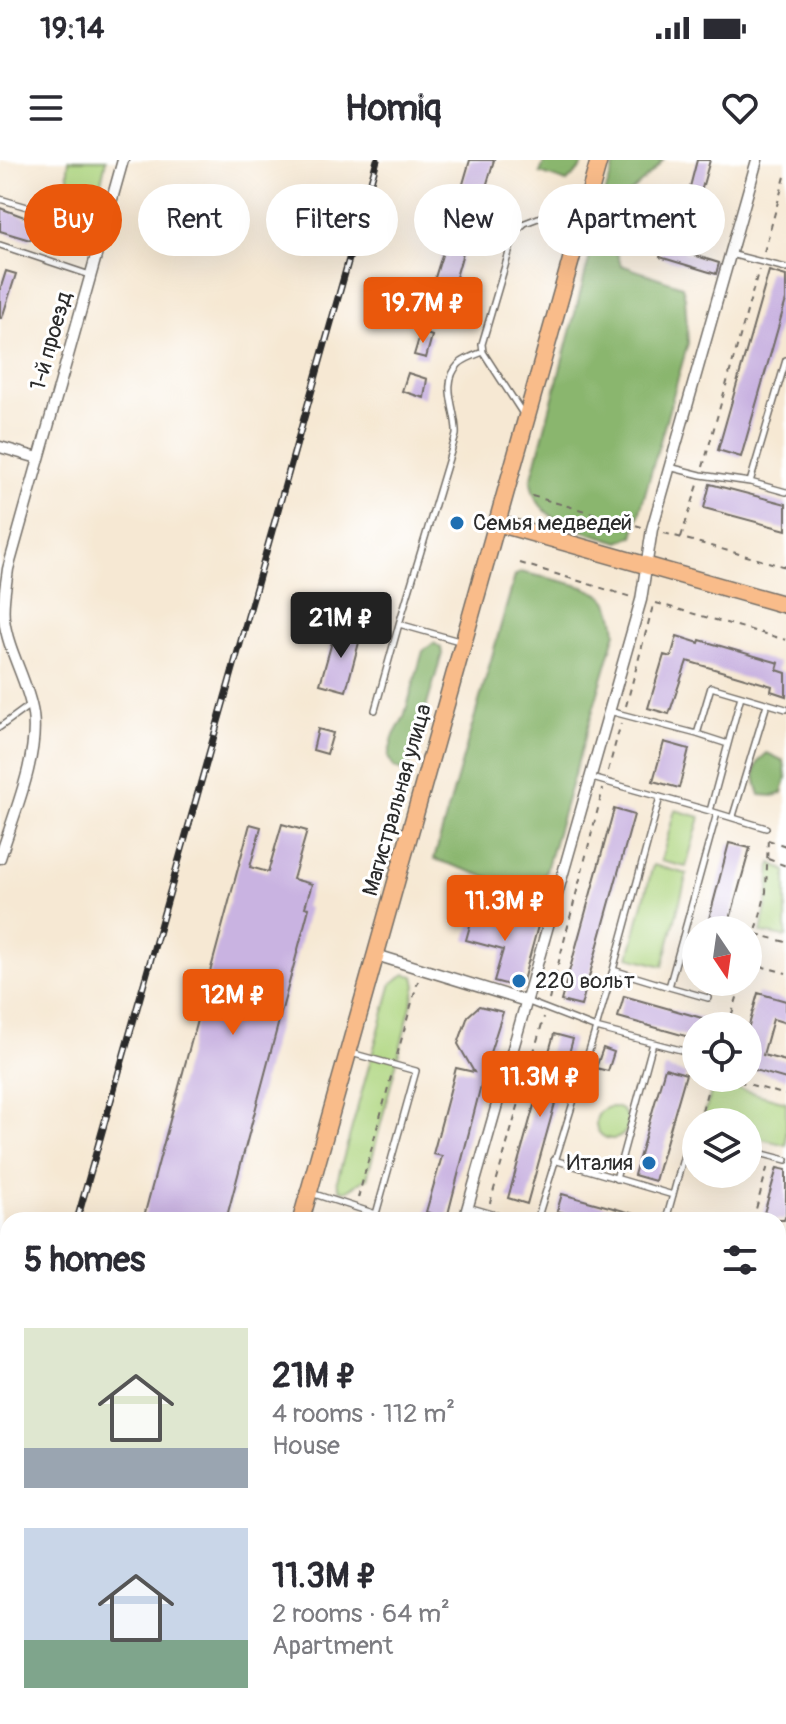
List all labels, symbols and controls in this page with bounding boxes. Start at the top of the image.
text: 19:14 [40,10,104,47]
icon: menu [24,86,68,130]
text: Homiq [345,86,441,131]
icon: heart [718,86,762,130]
chip: Buy [24,184,122,256]
chip: Rent [138,184,250,256]
chip: Filters [266,184,398,256]
chip: New [414,184,522,256]
chip: Apartment [538,184,725,256]
pin: 19.7M ₽ [349,277,497,345]
text: 19.7M ₽ [382,287,464,319]
street label: 1-й проезд [24,288,78,394]
place label: Семья медведей [473,509,632,537]
marker: Семья медведей [448,514,466,532]
pin: 21M ₽ [285,592,397,660]
text: 21M ₽ [309,602,373,634]
street label: Магистральная улица [356,701,438,899]
pin: 11.3M ₽ [431,875,579,943]
text: 11.3M ₽ [465,885,545,917]
north arrow [682,916,762,996]
map controls [682,916,762,1188]
place label: 220 вольт [535,967,635,995]
pin: 12M ₽ [177,969,289,1037]
marker: 220 вольт [510,972,528,990]
text: 12M ₽ [201,979,265,1011]
button: locate [682,1012,762,1092]
pin: 11.3M ₽ [466,1051,614,1119]
text: 11.3M ₽ [500,1061,580,1093]
button: layers [682,1108,762,1188]
place label: Италия [567,1149,633,1177]
marker: Италия [640,1154,658,1172]
icon: filters [718,1238,762,1282]
text: 5 homes [24,1239,145,1282]
text: 21M ₽ [272,1355,357,1398]
icon: home [88,1360,184,1456]
text: 4 rooms · 112 m² [272,1398,455,1430]
text: House [272,1430,340,1462]
text: 11.3M ₽ [272,1555,377,1598]
icon: home [88,1560,184,1656]
text: 2 rooms · 64 m² [272,1598,450,1630]
text: Apartment [272,1630,393,1662]

